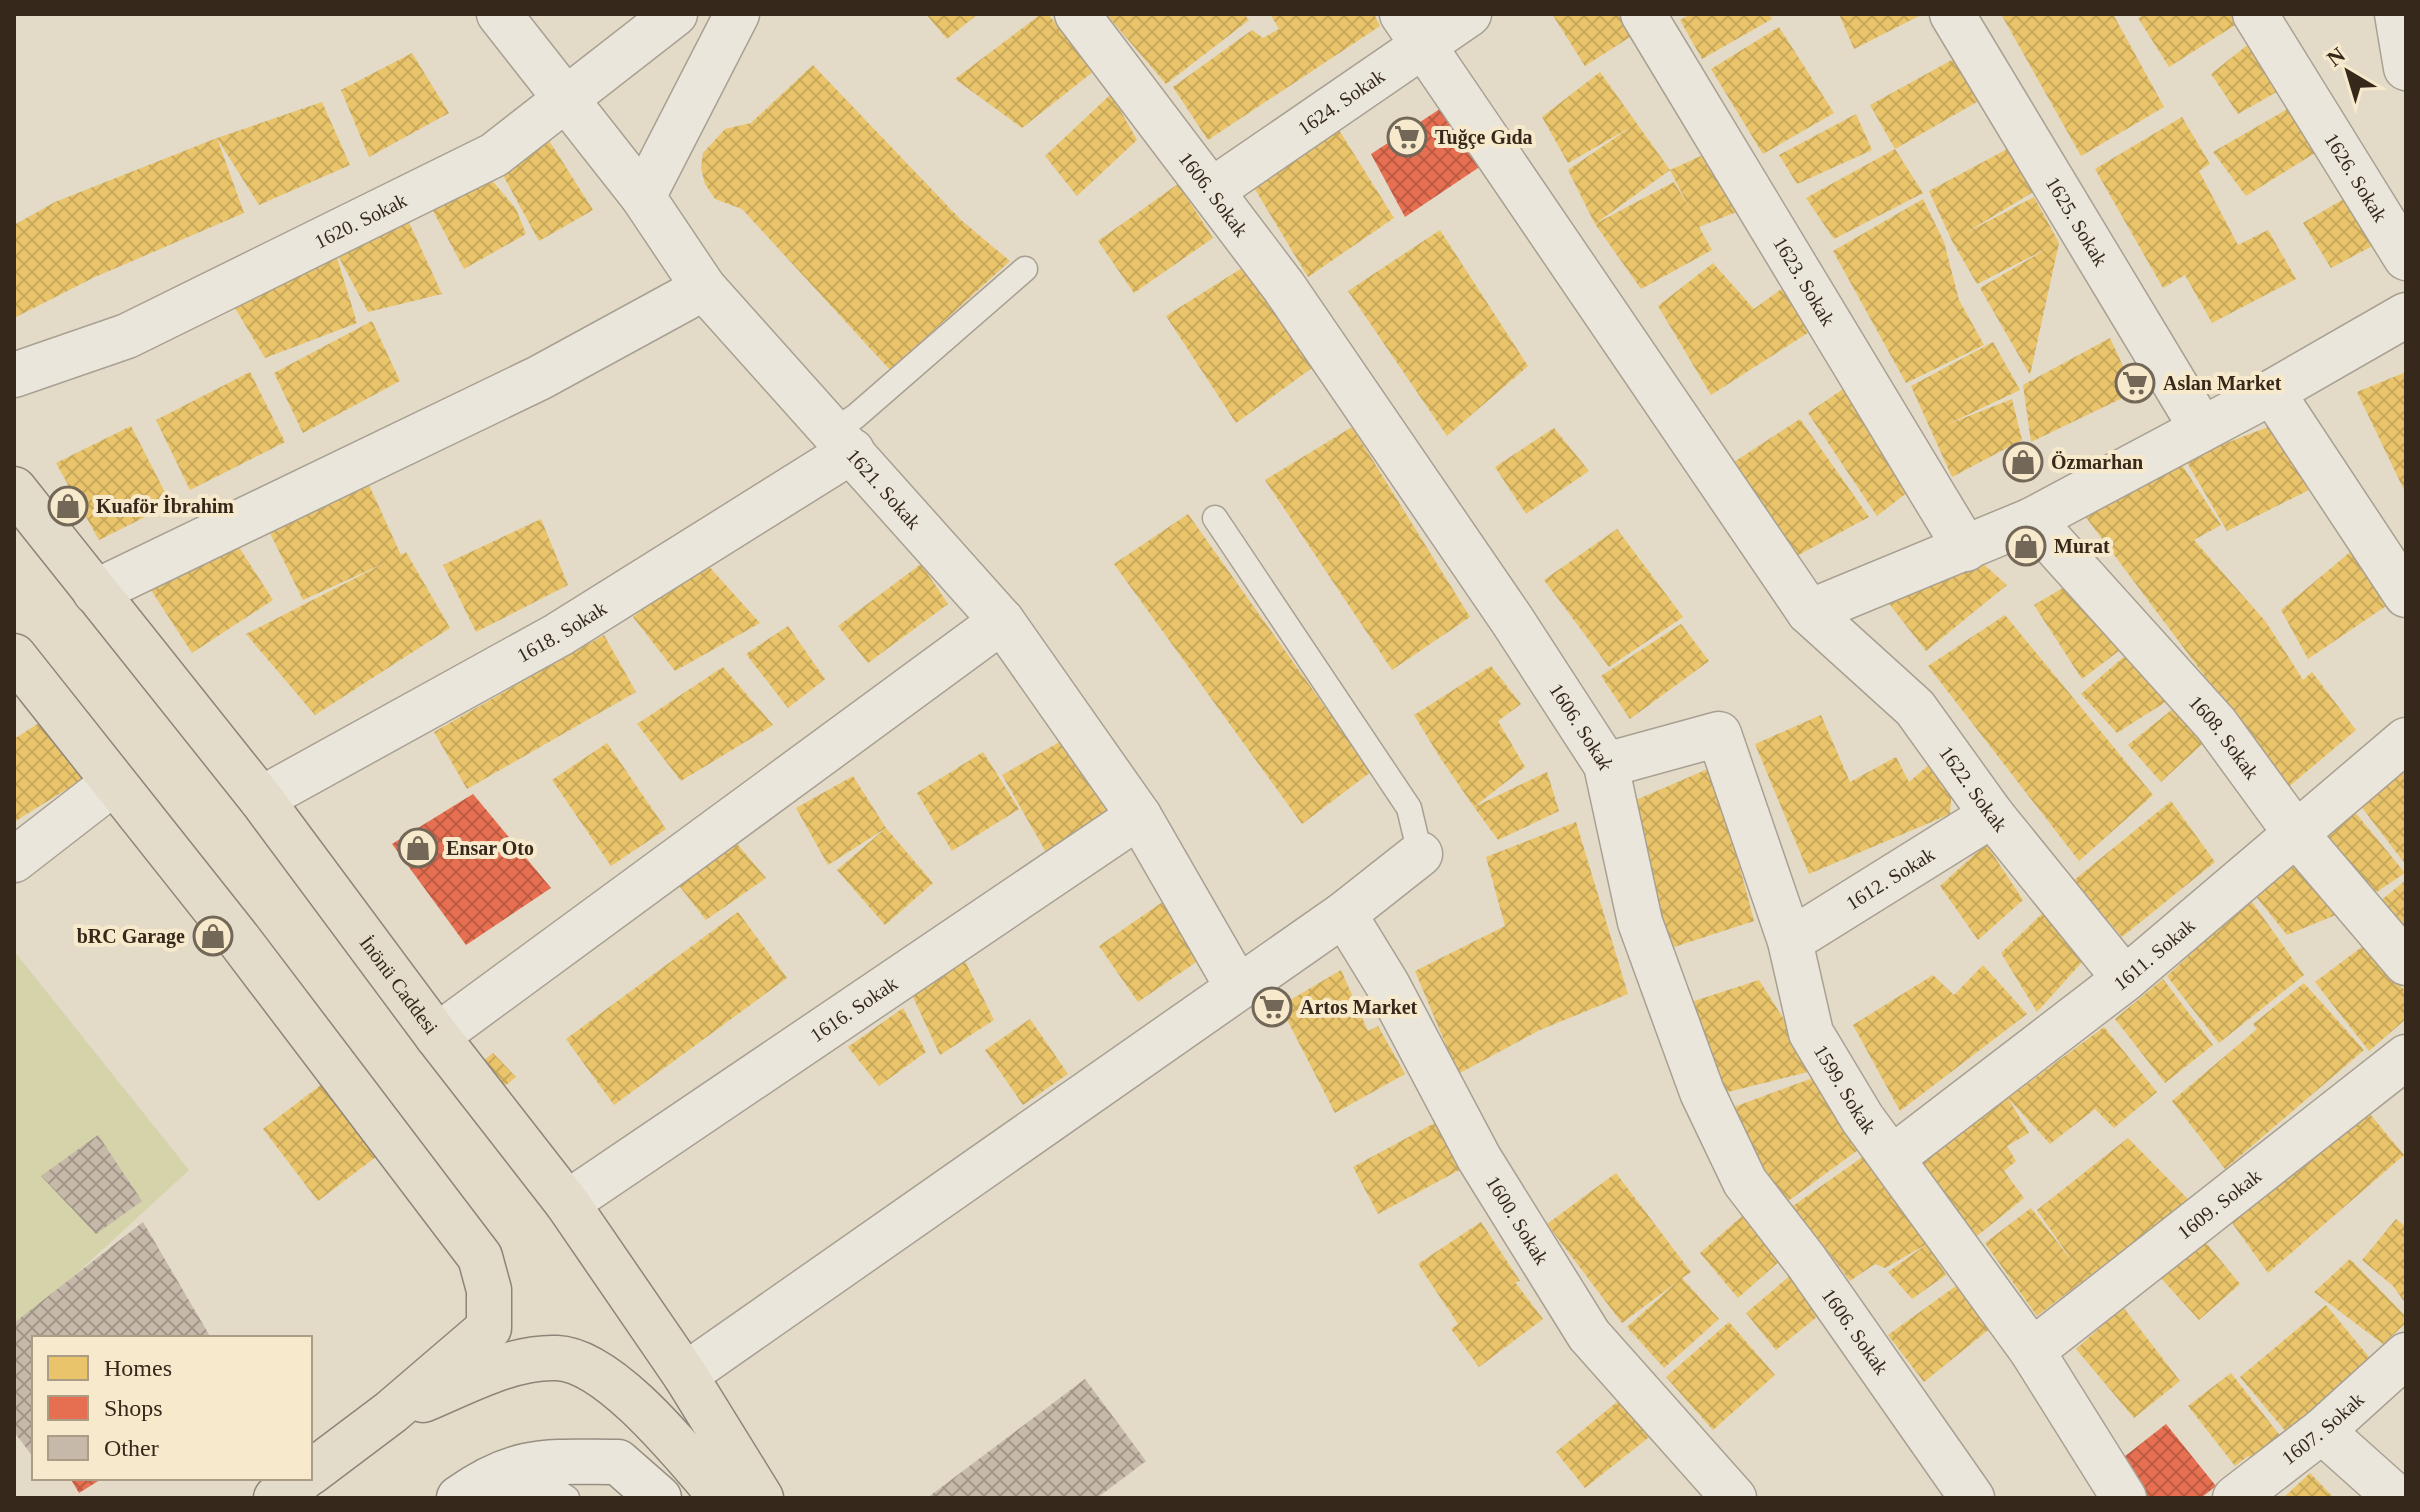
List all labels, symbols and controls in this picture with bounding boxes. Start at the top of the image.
north arrow [2308,32,2388,112]
text: N [2322,42,2350,71]
street label: 1624. Sokak [1294,64,1388,139]
supermarket icon: Tuğçe Gıda [1386,116,1428,158]
place label: Tuğçe Gıda [1435,126,1533,149]
street label: 1626. Sokak [2320,129,2392,226]
street label: 1606. Sokak [1175,148,1253,241]
street label: 1625. Sokak [2042,173,2112,270]
street label: 1620. Sokak [311,189,410,253]
street label: 1623. Sokak [1769,233,1840,330]
supermarket icon: Aslan Market [2114,362,2156,404]
place label: Aslan Market [2163,372,2282,394]
shop icon: Özmarhan [2002,441,2044,483]
street label: 1621. Sokak [842,444,925,533]
place label: Özmarhan [2051,451,2143,473]
shop icon: Kuaför İbrahim [47,485,89,527]
place label: Kuaför İbrahim [96,494,234,517]
shop icon: Murat [2005,525,2047,567]
place label: Murat [2054,535,2110,557]
street label: 1618. Sokak [513,597,610,667]
street label: 1606. Sokak [1545,679,1618,772]
street label: 1608. Sokak [2185,691,2263,783]
street label: 1622. Sokak [1935,742,2012,836]
shop icon: Ensar Oto [397,827,439,869]
place label: Ensar Oto [446,837,534,859]
street label: 1612. Sokak [1842,843,1938,914]
street label: 1611. Sokak [2109,914,2199,995]
shop icon: bRC Garage [192,915,234,957]
place label: bRC Garage [77,925,185,948]
street label: İnönü Caddesi [356,932,443,1038]
street label: 1616. Sokak [806,972,901,1046]
supermarket icon: Artos Market [1251,986,1293,1028]
place label: Artos Market [1300,996,1418,1018]
street label: 1599. Sokak [1810,1041,1881,1138]
street label: 1609. Sokak [2173,1164,2265,1243]
street label: 1600. Sokak [1482,1172,1553,1268]
street label: 1606. Sokak [1818,1284,1893,1379]
legend [32,1336,312,1480]
text: Homes [104,1355,172,1381]
street label: 1607. Sokak [2277,1388,2368,1469]
text: Shops [104,1395,163,1421]
text: Other [104,1435,159,1461]

